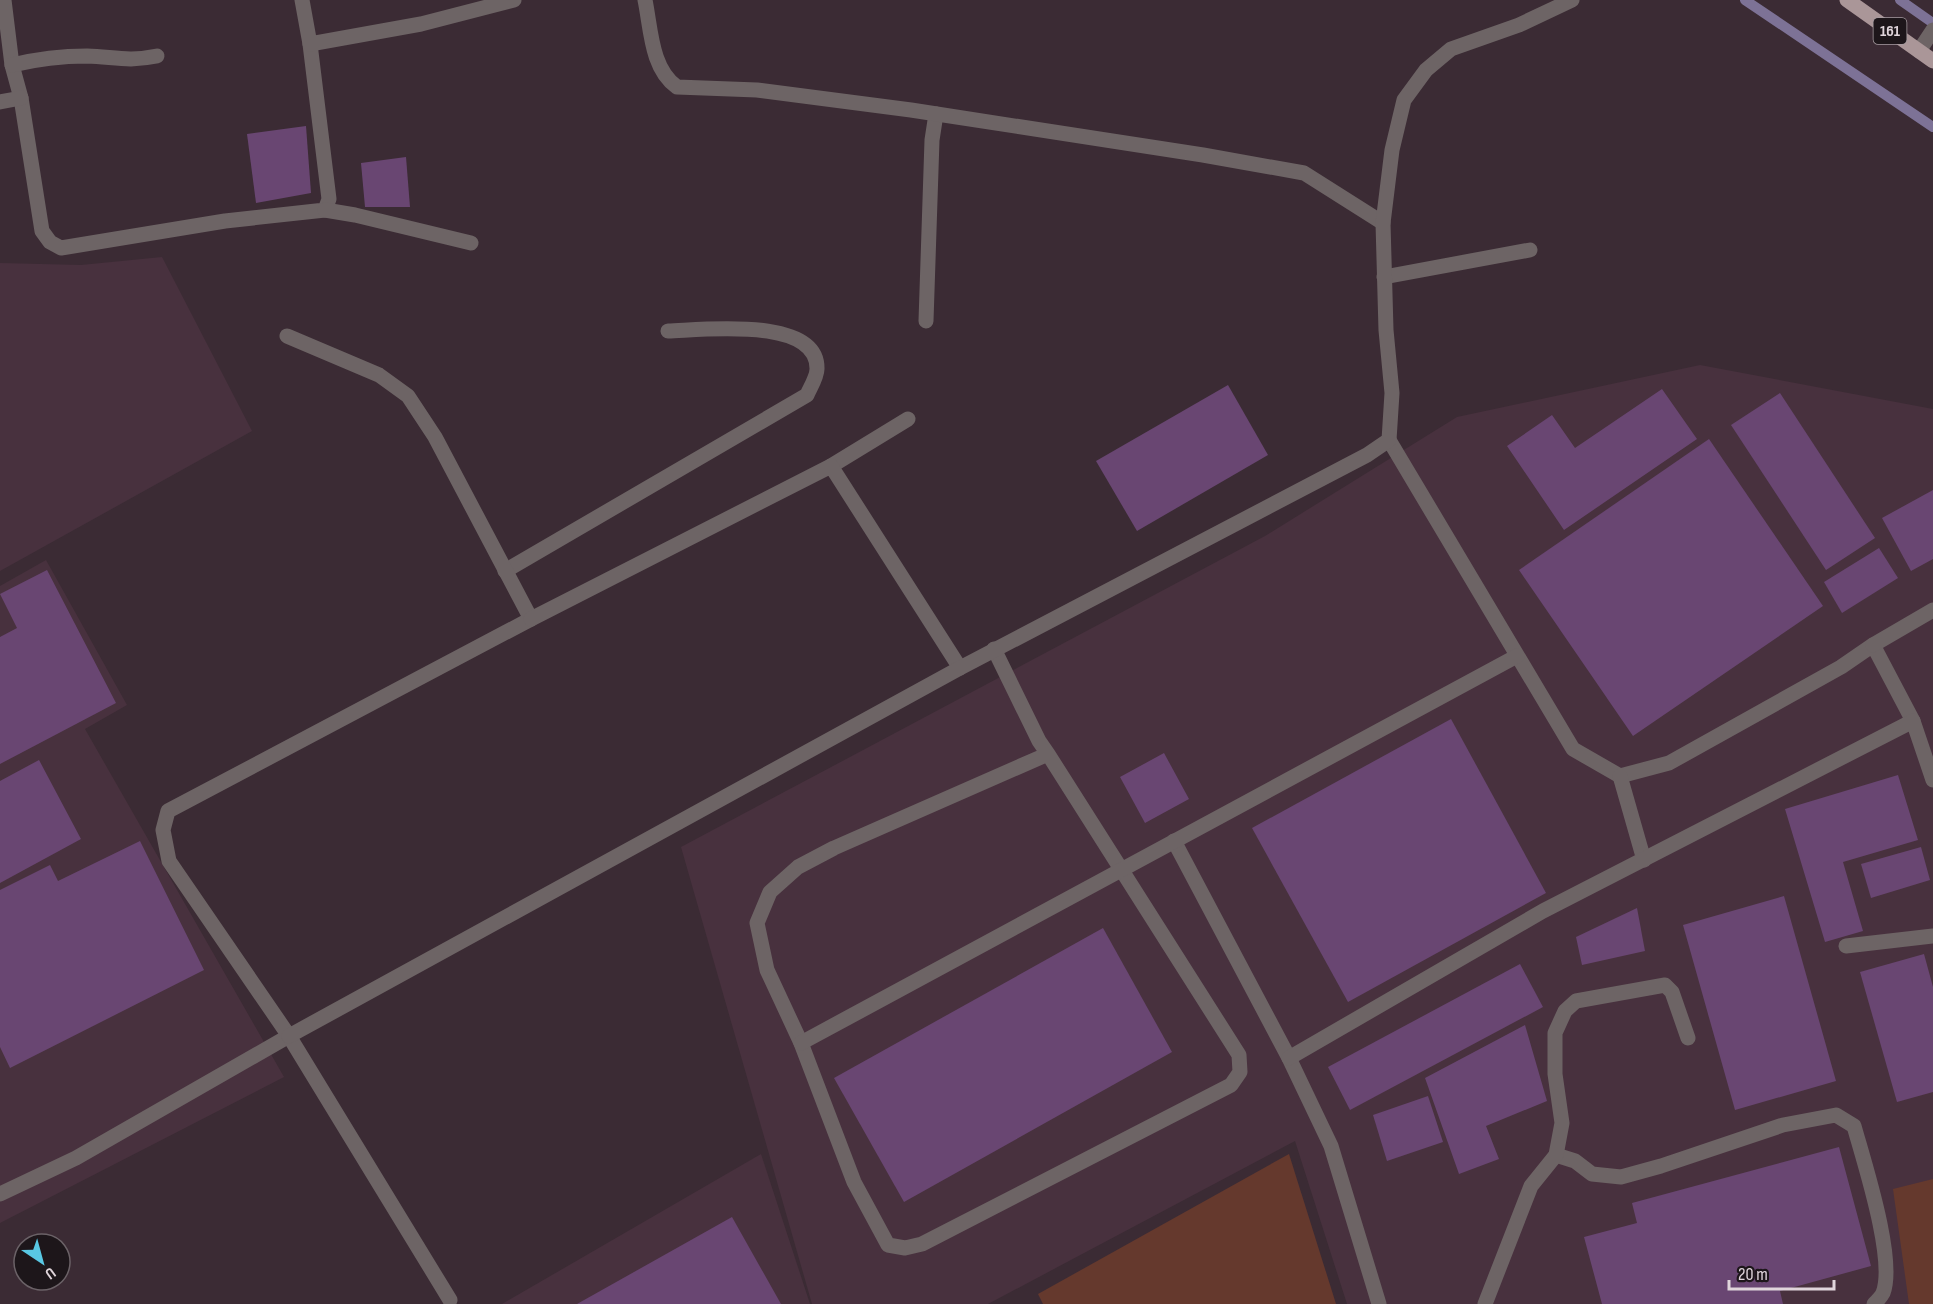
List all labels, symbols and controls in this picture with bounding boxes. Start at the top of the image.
road number: 161 [1874,18,1906,44]
north arrow [12,1232,72,1292]
scale bar [1729,1253,1834,1291]
text: U [41,1263,59,1283]
text: 20 m [1738,1264,1768,1285]

